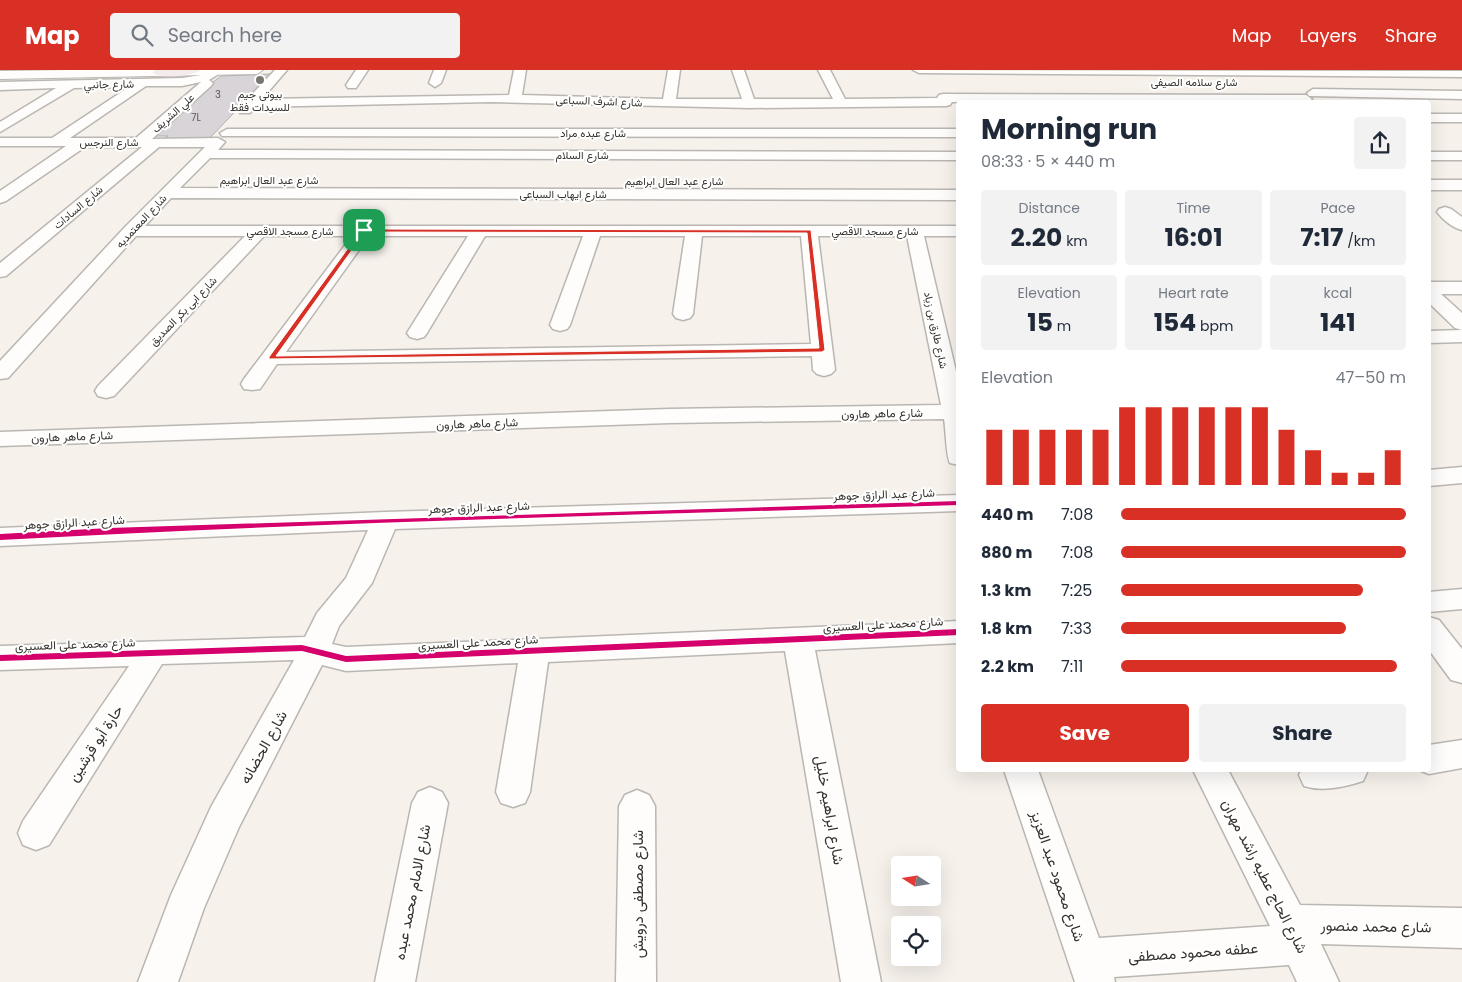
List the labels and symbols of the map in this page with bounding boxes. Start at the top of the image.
marker: بيوتى جيم للسيدات فقط [254,74,266,86]
street label: شارع سلامه الصيفى [1151,74,1238,90]
street label: شارع جانبي [84,76,135,94]
place label: بيوتى جيم للسيدات فقط [230,86,290,115]
house number: 3 [215,87,221,102]
street label: علي الشريف [148,89,199,138]
street label: شارع اشرف السباعى [555,91,643,111]
house number: 7L [191,110,202,125]
street label: شارع عبده مراد [560,125,626,141]
street label: شارع النرجس [80,134,139,150]
street label: شارع السلام [555,147,609,163]
street label: شارع عبد العال ابراهيم [220,172,319,188]
street label: شارع عبد العال ابراهيم [625,173,724,189]
street label: شارع السادات [50,181,107,233]
street label: شارع ايهاب السباعى [519,186,607,202]
street label: شارع المعتمديه [112,190,170,252]
pin [343,209,385,251]
street label: شارع مسجد الاقصي [247,223,334,241]
street label: شارع مسجد الاقصي [832,223,919,241]
street label: شارع ابى بكر الصديق [146,273,221,349]
street label: شارع طارق بن زياد [920,290,952,370]
street label: شارع ماهر هارون [841,404,923,423]
street label: شارع ماهر هارون [436,413,518,434]
street label: شارع ماهر هارون [31,426,113,447]
street label: شارع عبد الرازق جوهر [832,484,935,505]
street label: شارع عبد الرازق جوهر [427,497,530,518]
street label: شارع عبد الرازق جوهر [22,511,125,534]
street label: شارع محمد على العسيرى [822,612,944,637]
street label: شارع محمد على العسيرى [417,630,539,655]
street label: شارع محمد على العسيرى [14,633,136,656]
street label: حارة أبو قرشين [62,701,128,785]
street label: شارع الحضانه [234,706,293,788]
street label: شارع ابراهيم خليل [809,754,850,867]
street label: شارع الحاج عطيه راشد مهران [1216,795,1313,957]
street label: شارع محمود عبد العزيز [1024,807,1090,945]
street label: شارع الامام محمد عبده [389,822,436,962]
street label: شارع مصطفى درويش [627,830,649,958]
north arrow [891,856,941,906]
street label: شارع محمد منصور [1319,915,1432,938]
street label: عطفه محمود مصطفى [1127,937,1259,967]

